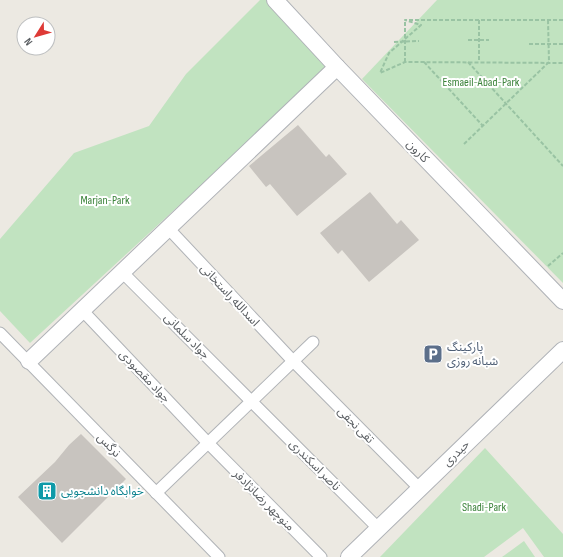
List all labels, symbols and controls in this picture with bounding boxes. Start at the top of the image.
north arrow [16,16,56,56]
text: N [21,35,35,48]
park label: Esmaeil-Abad-Park [443,75,520,90]
street label: کارون [403,137,433,167]
park label: Marjan-Park [80,193,130,208]
street label: اسدالله راستخانی [197,261,262,330]
street label: جواد سلمانی [161,310,213,362]
place label: پارکینگ شبانه روزی [447,340,498,369]
parking icon: پارکینگ شبانه روزی [422,343,444,365]
street label: جواد مقصودی [116,347,173,406]
street label: تقی نجفی [334,404,378,447]
street label: نرگس [94,430,124,461]
street label: ناصر اسکندری [286,437,343,494]
street label: حیدری [440,437,473,470]
street label: منوچهر رضانژادفر [229,466,297,534]
building icon: خوابگاه دانشجویی [36,480,58,502]
place label: خوابگاه دانشجویی [61,484,144,499]
park label: Shadi-Park [462,500,506,515]

